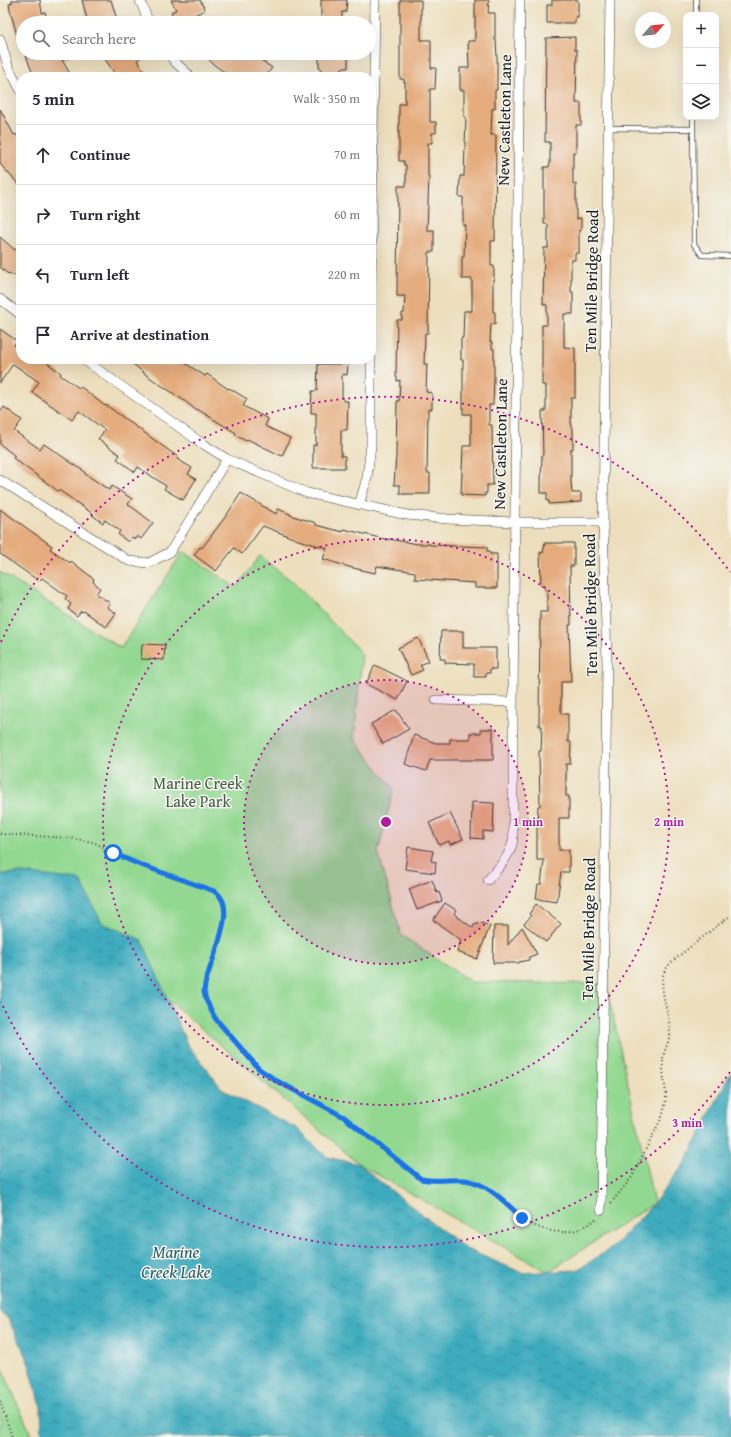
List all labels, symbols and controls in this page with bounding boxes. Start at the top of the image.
north arrow [635,12,671,48]
map controls [683,12,719,120]
button: + [683,12,719,48]
search box [16,16,376,60]
icon: search [30,27,52,49]
text: Search here [62,28,136,49]
button: − [683,48,719,84]
street label: New Castleton Lane [491,54,517,186]
button: layers [683,84,719,120]
text: 5 min [32,86,74,111]
text: Walk · 350 m [293,89,360,108]
icon: ahead [32,144,54,166]
text: Continue [70,144,131,165]
text: 70 m [334,145,360,164]
icon: right [32,204,54,226]
text: Turn right [70,204,141,225]
text: 60 m [334,205,360,224]
street label: Ten Mile Bridge Road [578,209,604,353]
icon: left [32,264,54,286]
text: Turn left [70,264,129,285]
text: 220 m [328,265,360,284]
icon: arrive [32,324,54,346]
text: Arrive at destination [70,324,209,345]
street label: New Castleton Lane [487,378,513,510]
street label: Ten Mile Bridge Road [577,533,603,677]
park label: Marine Creek Lake Park [153,771,244,813]
text: 1 min [513,813,543,830]
text: 2 min [654,813,684,830]
centre of rings [379,815,393,829]
route start [104,844,122,862]
street label: Ten Mile Bridge Road [575,857,601,1001]
text: 3 min [672,1114,702,1131]
route end [513,1209,531,1227]
water label: Marine Creek Lake [141,1239,211,1284]

